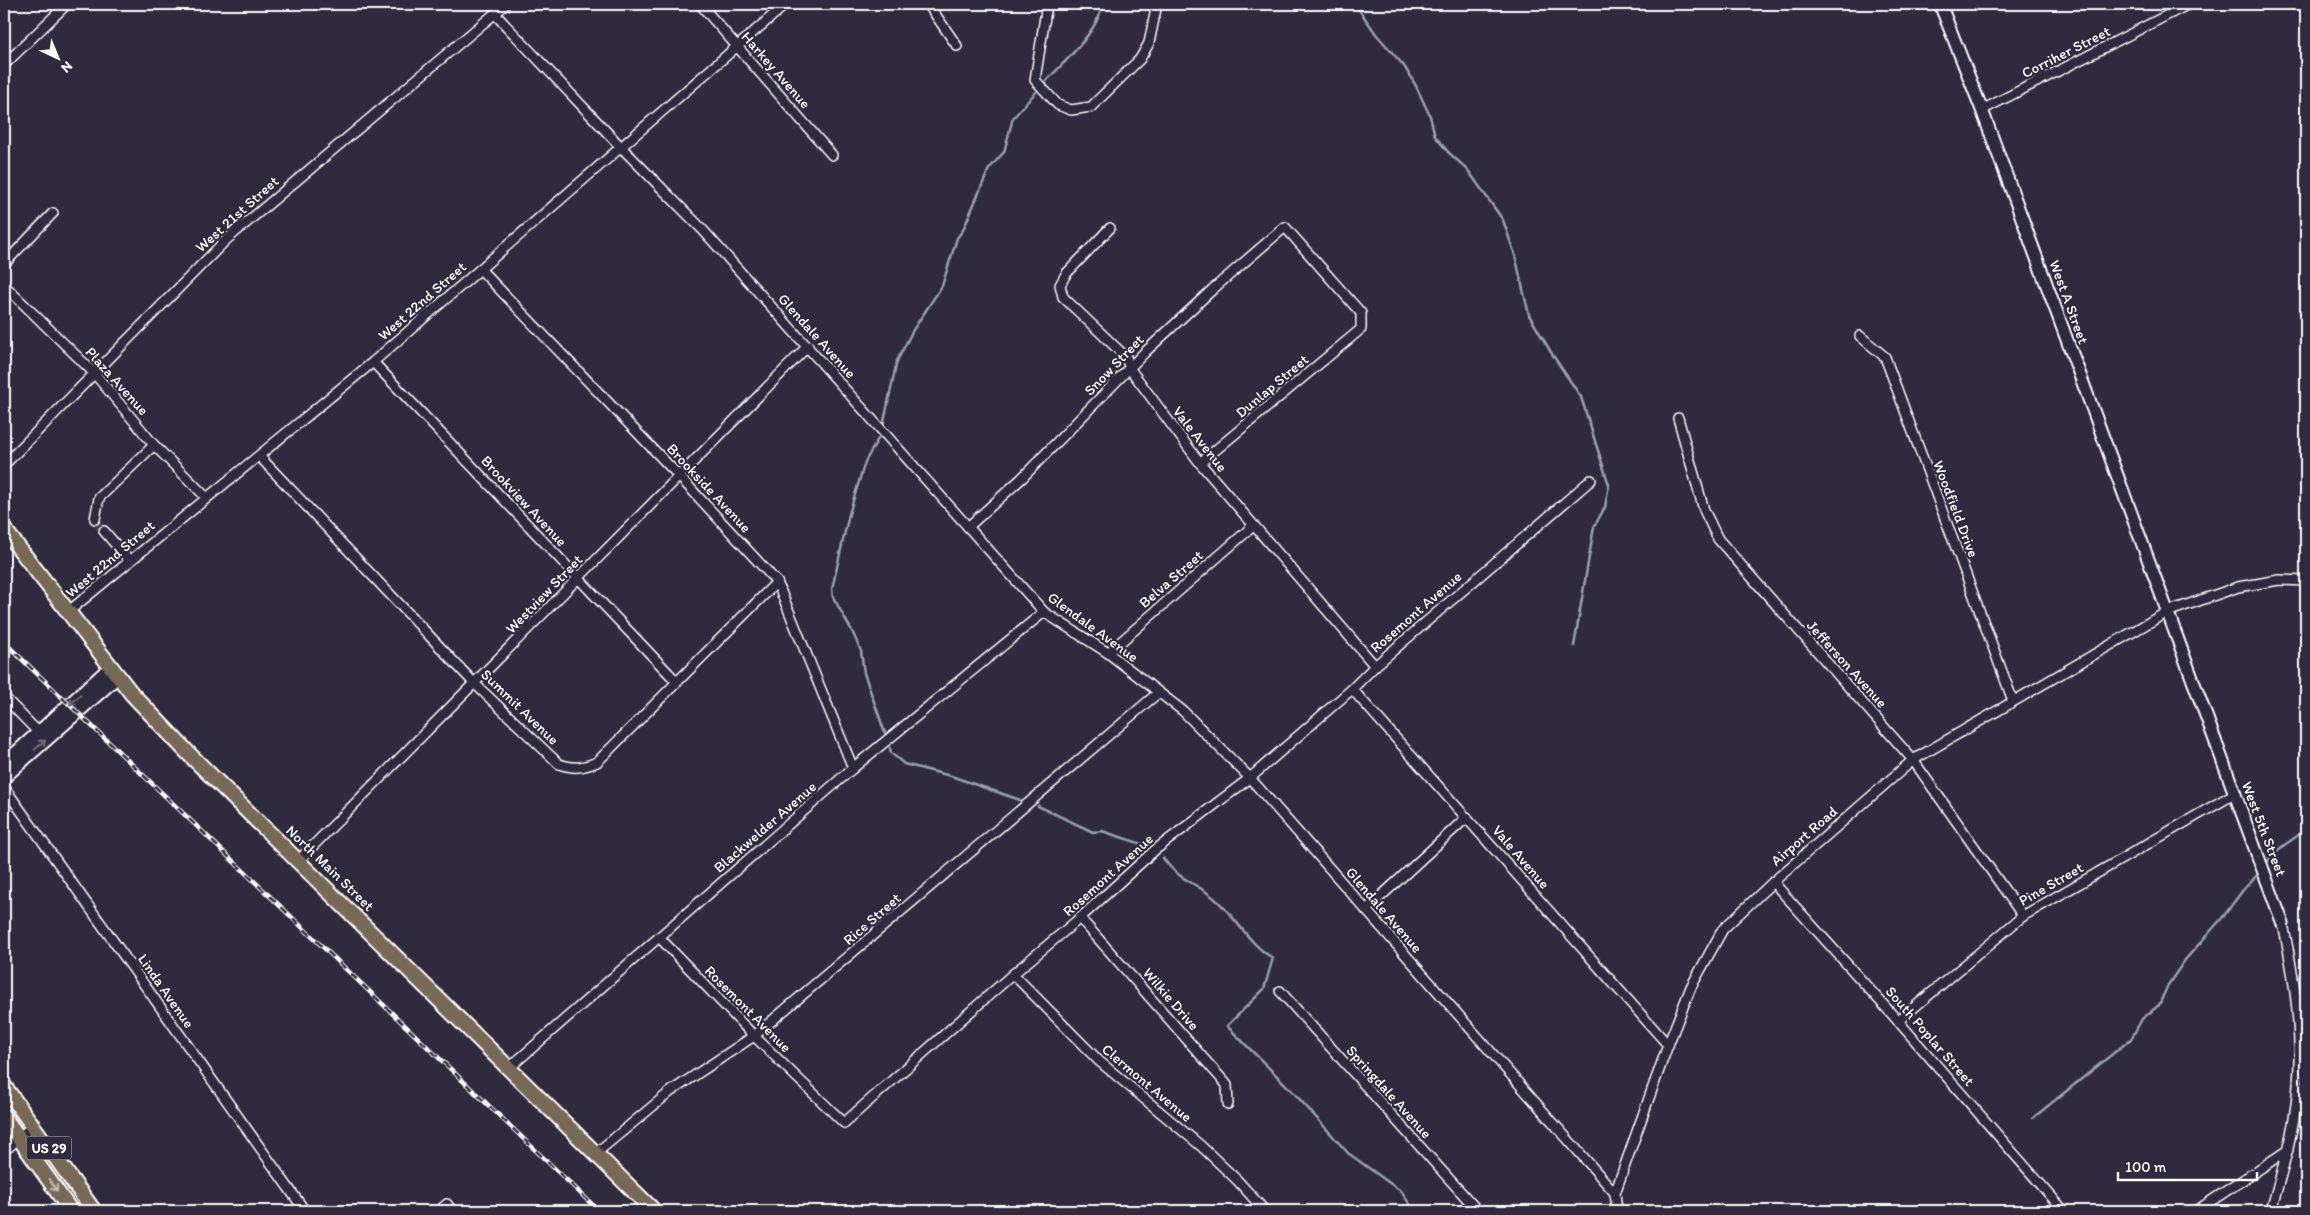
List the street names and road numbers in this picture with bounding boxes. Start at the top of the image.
street label: Corriher Street [2019,22,2114,82]
street label: Harkey Avenue [738,28,814,112]
street label: West 21st Street [192,172,283,256]
street label: West 22nd Street [374,258,470,344]
street label: West A Street [2045,258,2093,347]
street label: Glendale Avenue [774,290,860,382]
street label: Snow Street [1080,330,1148,399]
street label: Plaza Avenue [82,343,152,419]
street label: Dunlap Street [1232,350,1312,422]
street label: Vale Avenue [1169,403,1231,475]
street label: Brookside Avenue [663,440,755,536]
street label: Brookview Avenue [477,452,571,550]
street label: Woodfield Drive [1929,458,1983,560]
street label: West 22nd Street [62,516,159,602]
street label: Belva Street [1135,546,1207,612]
street label: Westview Street [502,550,587,637]
street label: Rosemont Avenue [1367,567,1465,657]
street label: Glendale Avenue [1044,588,1142,666]
street label: Jefferson Avenue [1803,617,1891,711]
street label: Summit Avenue [477,665,563,749]
street label: Blackwelder Avenue [710,777,820,877]
street label: West 5th Street [2238,779,2290,879]
street label: Airport Road [1767,802,1841,870]
street label: North Main Street [282,821,378,915]
street label: Vale Avenue [1488,821,1554,893]
street label: Rosemont Avenue [1059,830,1157,920]
street label: Pine Street [2016,858,2087,910]
street label: Glendale Avenue [1342,863,1426,957]
street label: Rice Street [840,889,905,949]
street label: Linda Avenue [134,950,198,1032]
street label: Rosemont Avenue [701,962,795,1056]
street label: Wilkie Drive [1139,964,1203,1034]
street label: South Poplar Street [1882,982,1978,1090]
street label: Clermont Avenue [1098,1040,1196,1126]
street label: Springdale Avenue [1342,1042,1436,1142]
road number: US 29 [27,1136,72,1160]

